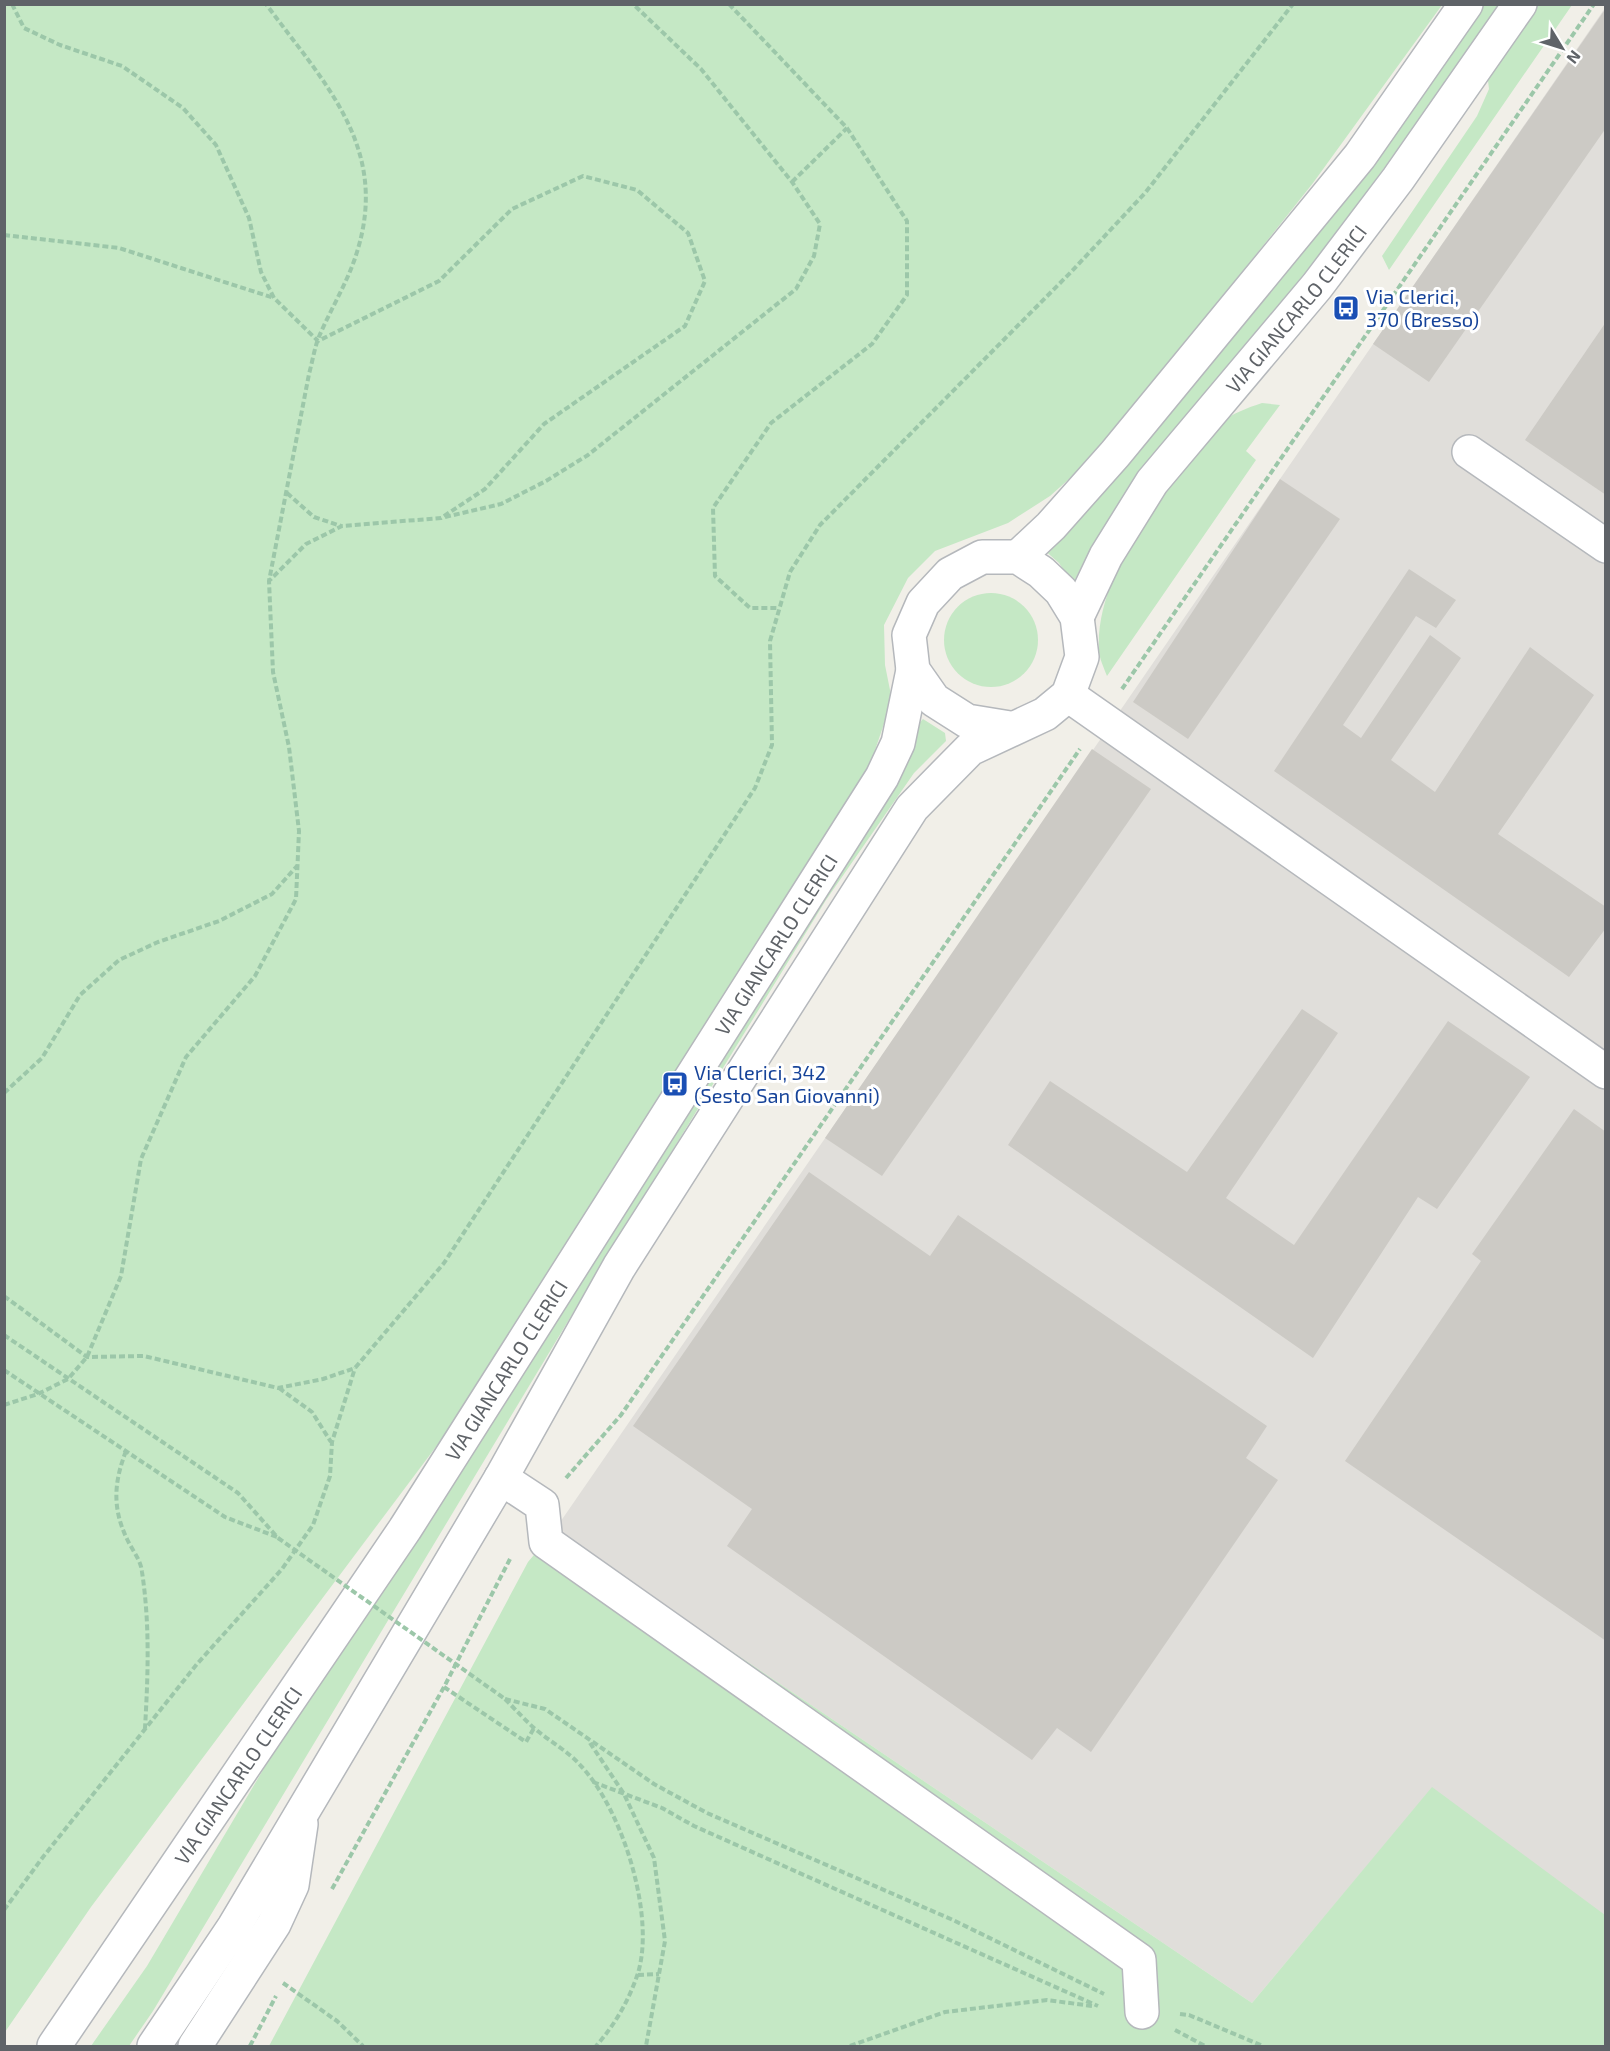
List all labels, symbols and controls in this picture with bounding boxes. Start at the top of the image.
north arrow [1532,18,1592,78]
text: N [1563,47,1585,68]
street label: VIA GIANCARLO CLERICI [1220,220,1371,397]
place label: Via Clerici, 370 (Bresso) [1366,284,1479,331]
bus stop icon: Via Clerici, 370 (Bresso) [1331,293,1361,323]
street label: VIA GIANCARLO CLERICI [709,850,842,1039]
place label: Via Clerici, 342 (Sesto San Giovanni) [694,1060,880,1107]
bus stop icon: Via Clerici, 342 (Sesto San Giovanni) [660,1069,690,1099]
street label: VIA GIANCARLO CLERICI [440,1275,572,1465]
street label: VIA GIANCARLO CLERICI [169,1682,306,1869]

